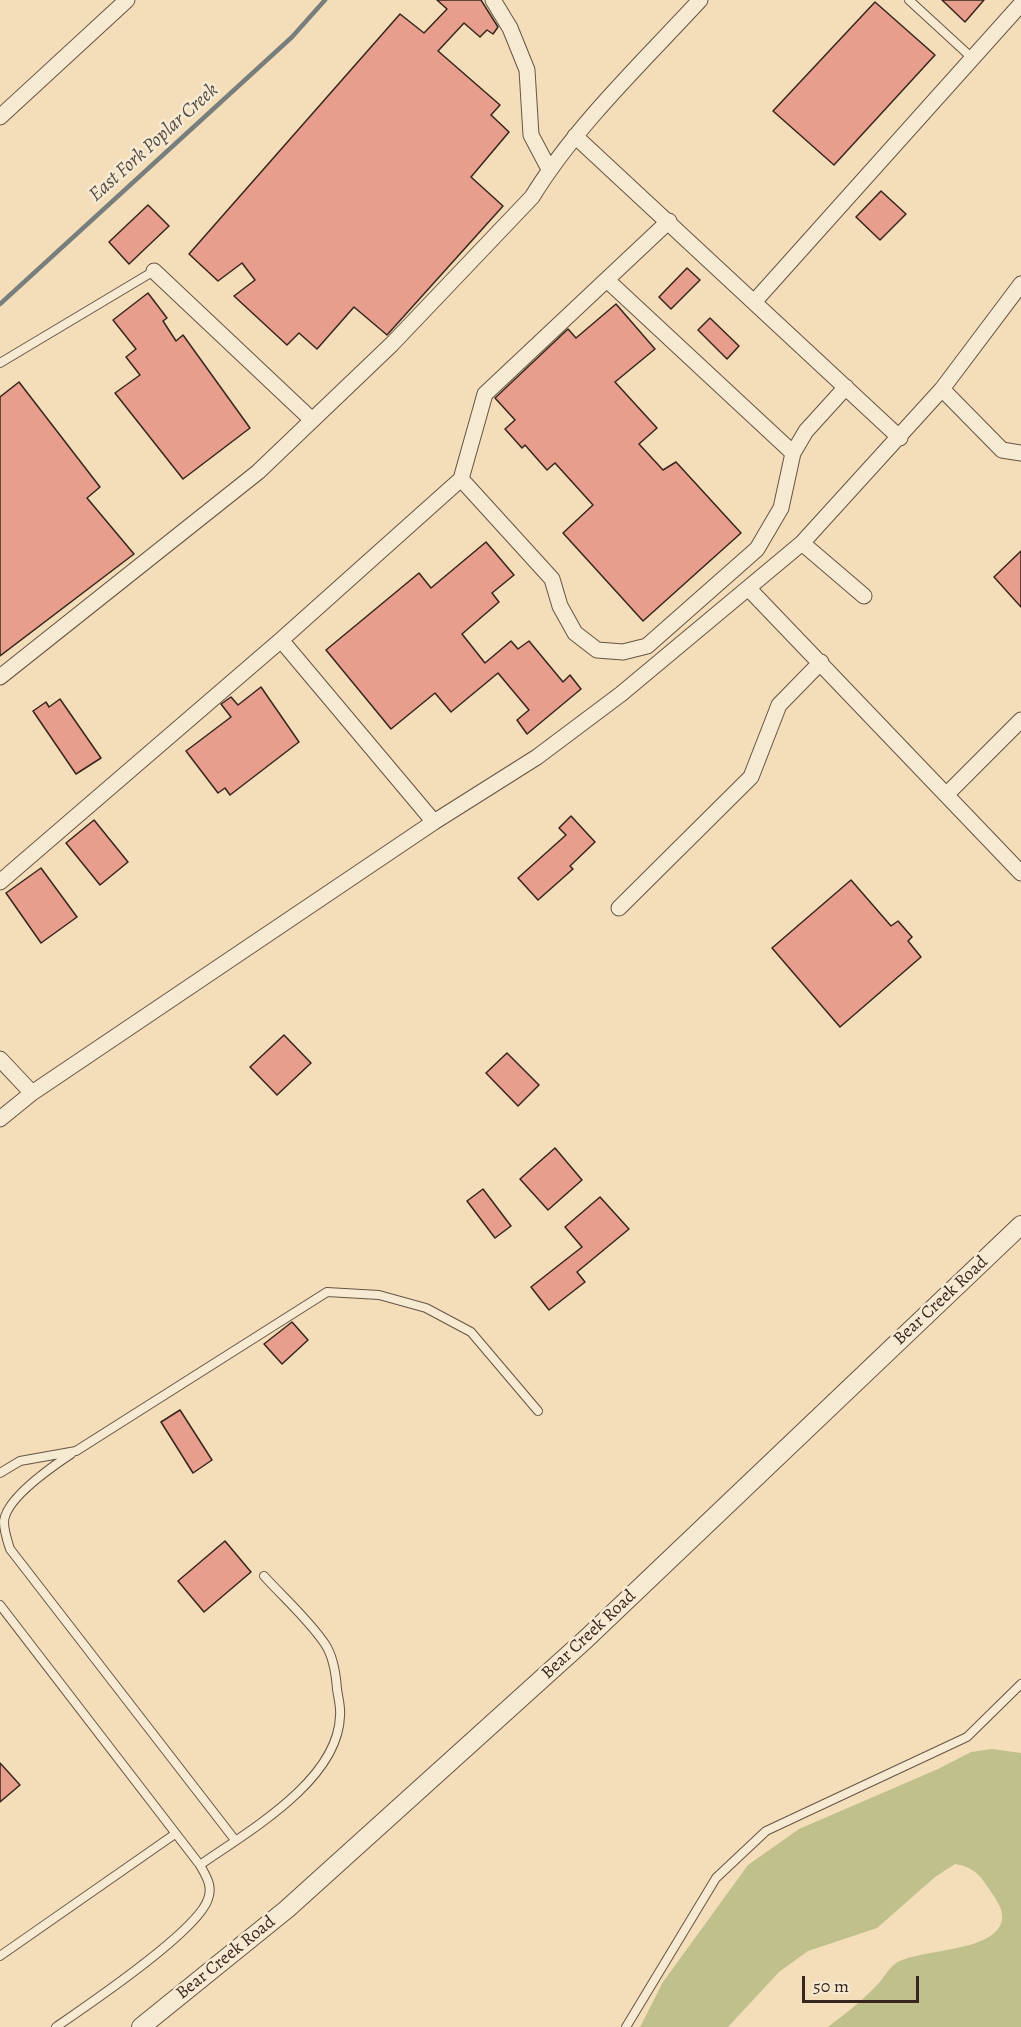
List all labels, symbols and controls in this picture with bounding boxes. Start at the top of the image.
water label: East Fork Poplar Creek [84,79,224,207]
street label: Bear Creek Road [889,1252,993,1350]
street label: Bear Creek Road [537,1586,641,1684]
street label: Bear Creek Road [172,1911,280,2005]
scale bar [805,1964,922,2002]
text: 50 m [813,1974,849,1998]

